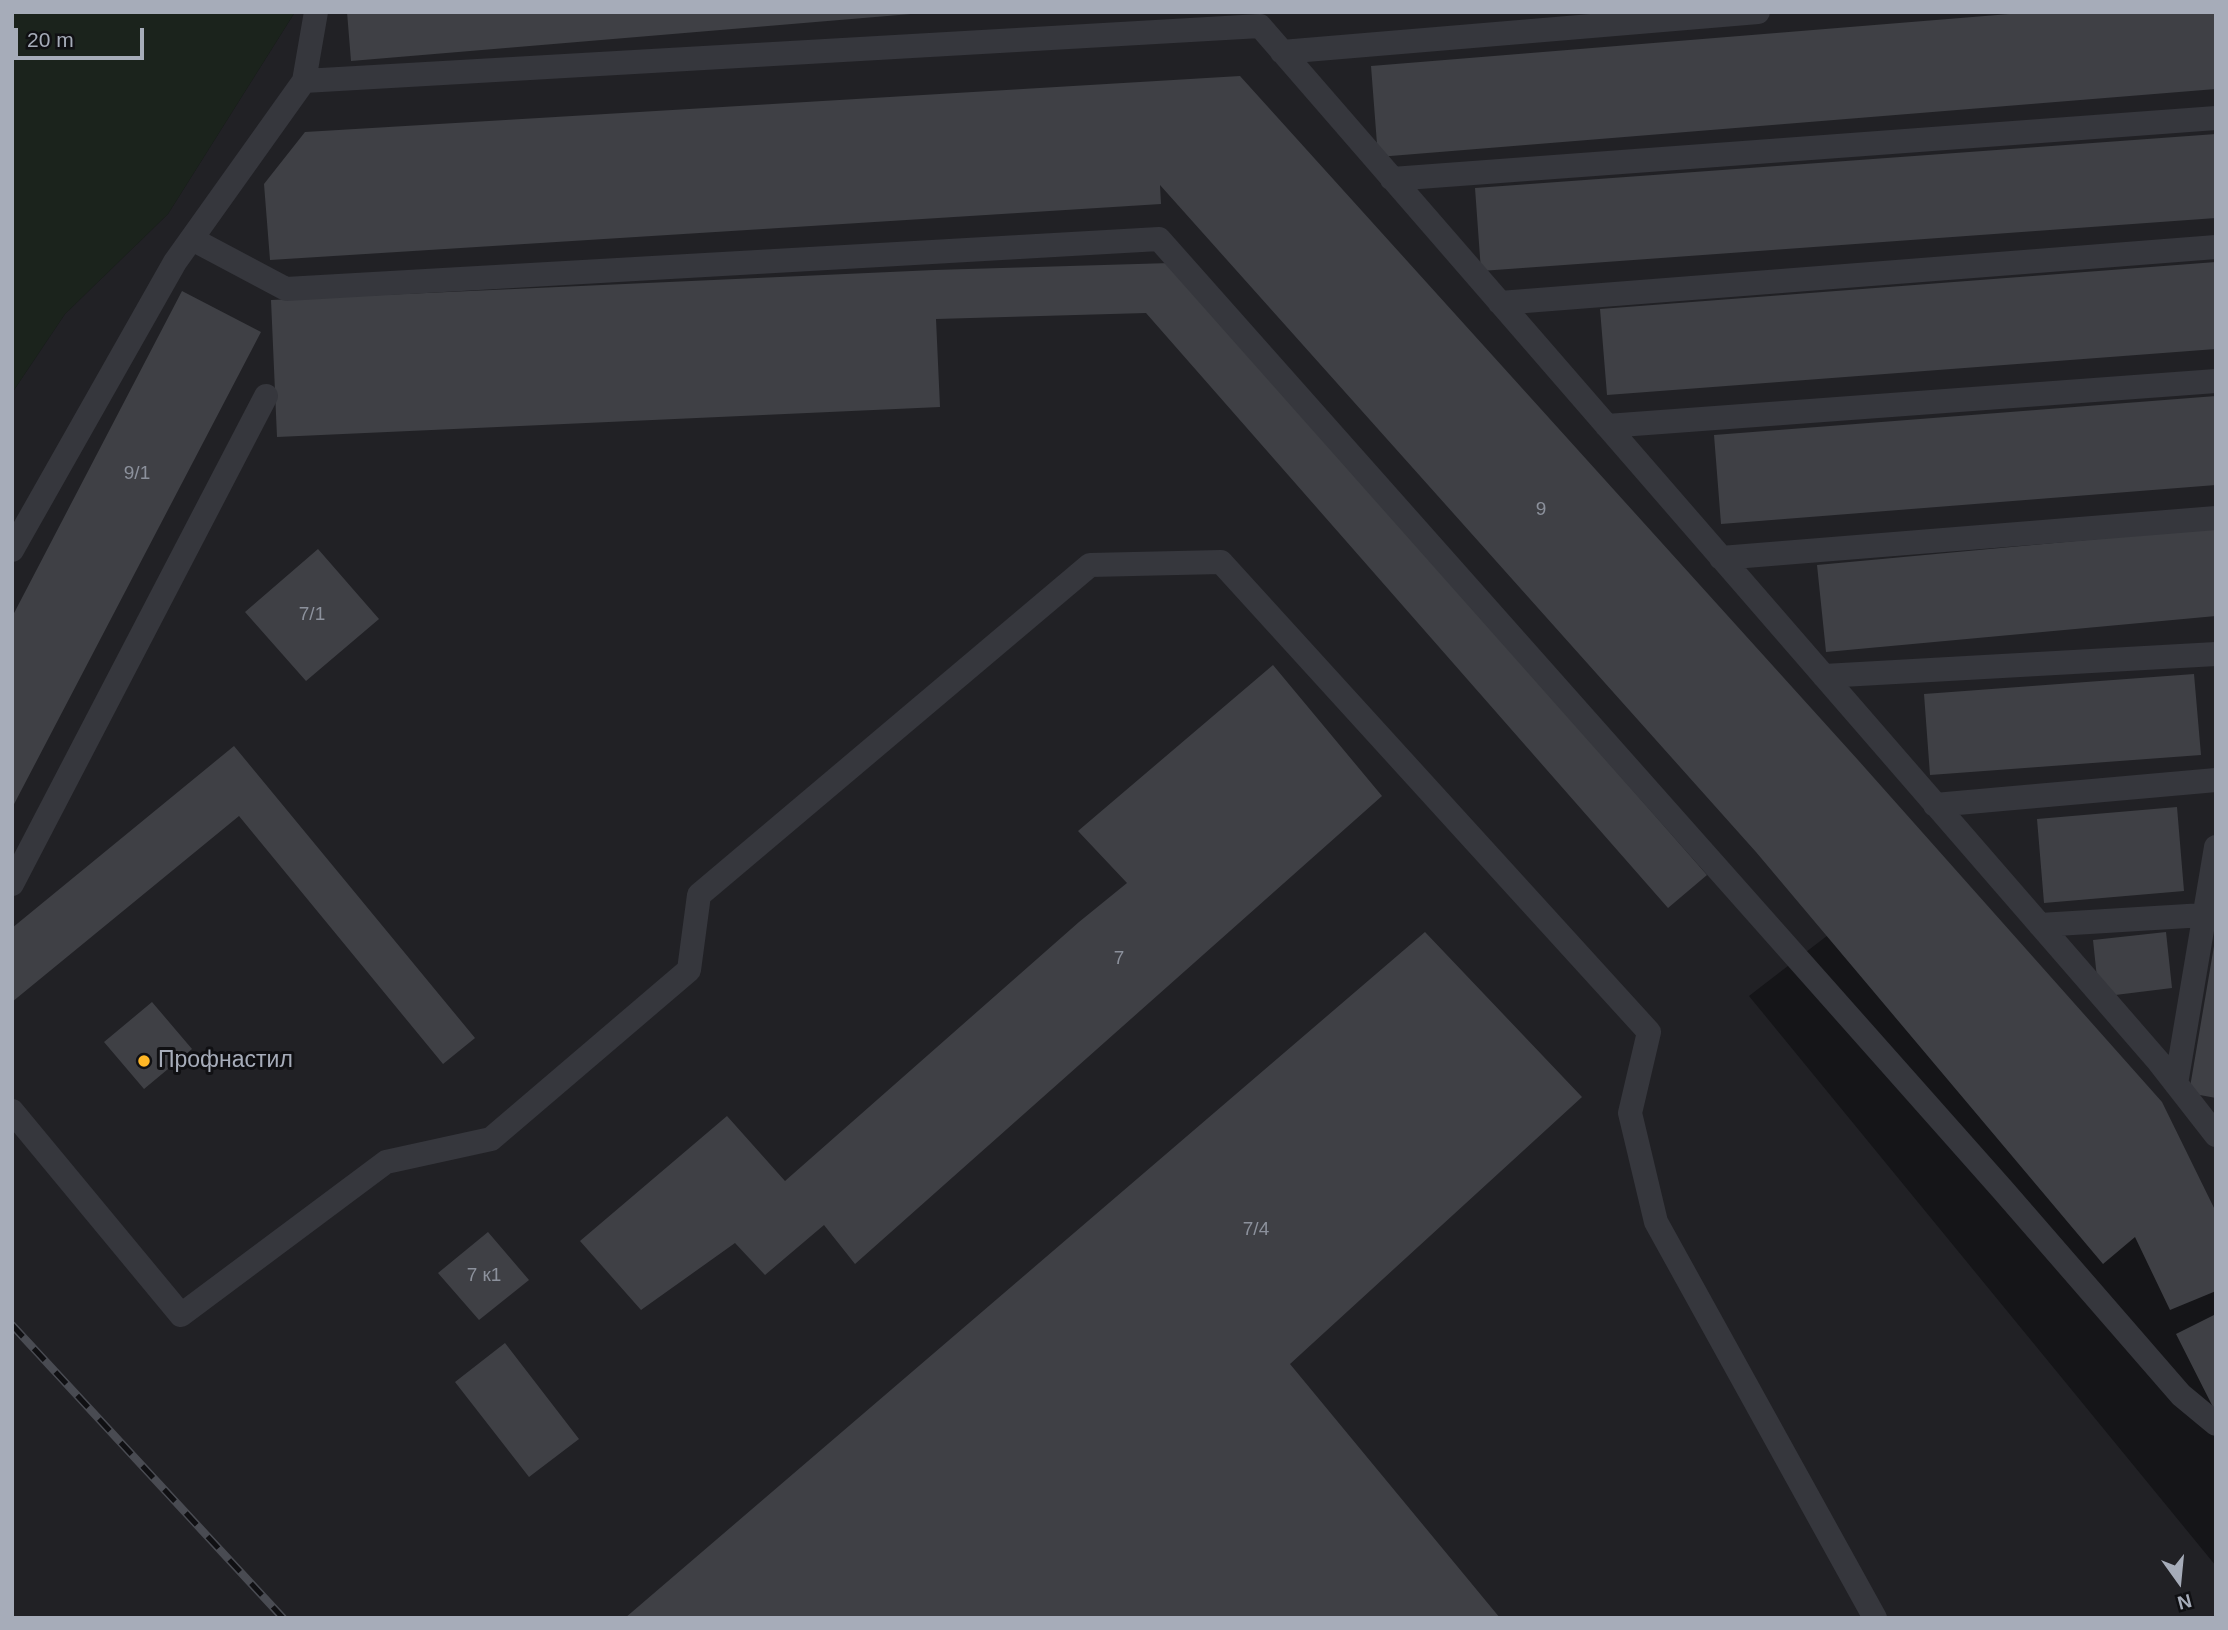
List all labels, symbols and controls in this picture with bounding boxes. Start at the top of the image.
scale bar [18,14,147,58]
text: 20 m [27,28,74,51]
house number: 9/1 [124,463,150,485]
house number: 9 [1536,499,1546,521]
house number: 7/1 [299,604,325,626]
house number: 7 [1114,948,1124,970]
place label: Профнастил [158,1047,293,1075]
marker: Профнастил [136,1053,152,1069]
house number: 7/4 [1243,1219,1269,1241]
house number: 7 к1 [467,1265,501,1287]
north arrow [2144,1546,2214,1616]
text: N [2175,1590,2194,1614]

